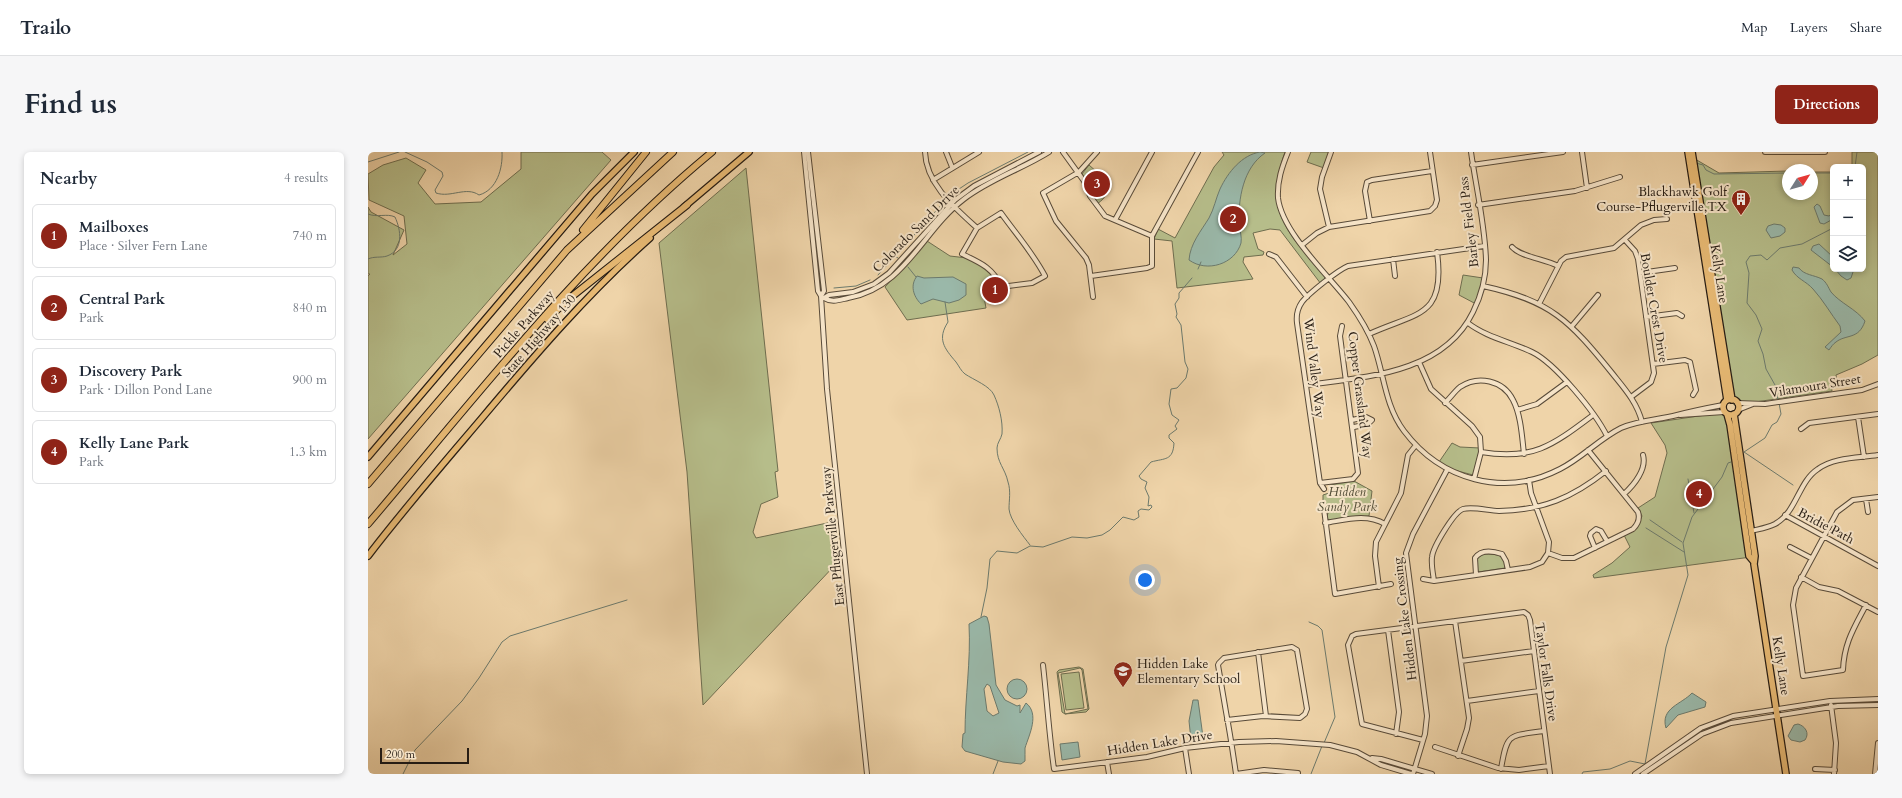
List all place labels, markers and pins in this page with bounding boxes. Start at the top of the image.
pin: 3 [1084,169,1110,199]
place label: Blackhawk Golf Course-Pflugerville,TX [1596,183,1729,216]
building icon: Blackhawk Golf Course-Pflugerville,TX [1730,188,1752,216]
pin: 2 [1220,204,1246,234]
pin: 1 [982,275,1008,305]
pin: 4 [1686,479,1712,509]
place label: Hidden Lake Elementary School [1137,655,1241,688]
school or university icon: Hidden Lake Elementary School [1112,660,1134,688]

